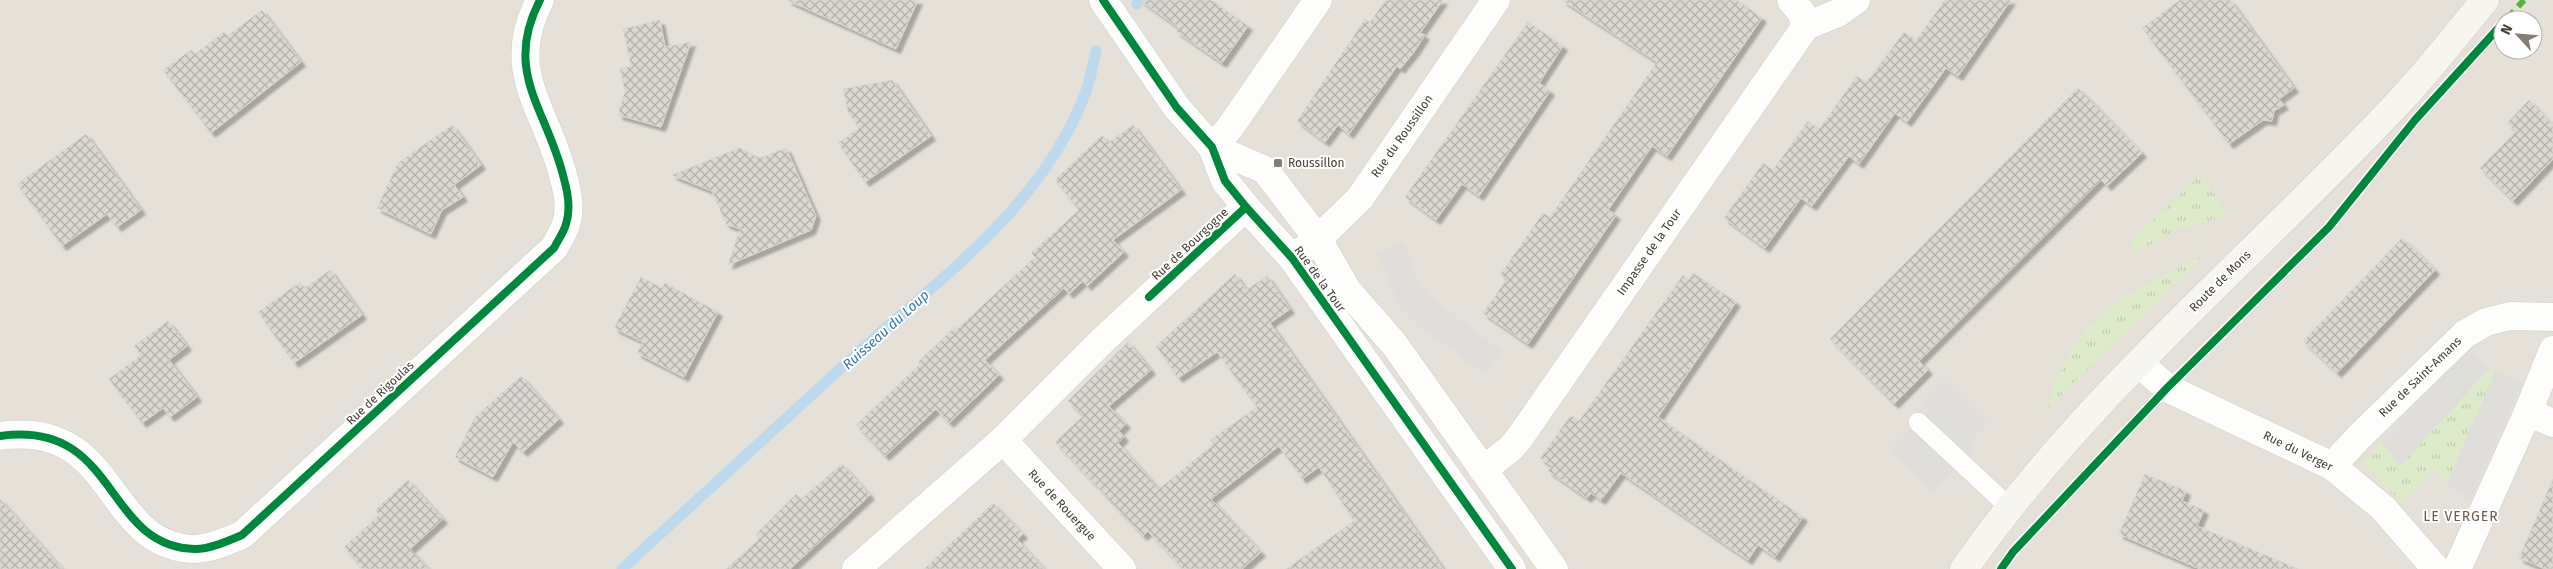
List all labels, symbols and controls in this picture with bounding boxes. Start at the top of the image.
north arrow [2493,10,2543,60]
text: N [2497,22,2516,37]
street label: Rue du Roussillon [1368,92,1436,180]
place label: Roussillon [1288,156,1345,170]
marker: Roussillon [1272,157,1284,169]
street label: Rue de Bourgogne [1149,205,1231,283]
street label: Impasse de la Tour [1614,206,1684,298]
street label: Rue de la Tour [1291,243,1349,315]
street label: Route de Mons [2186,247,2254,315]
water label: Ruisseau du Loup [839,287,933,373]
street label: Rue de Saint-Amans [2376,334,2464,420]
street label: Rue de Rigoulas [343,358,417,428]
street label: Rue du Verger [2261,428,2336,474]
street label: Rue de Rouergue [1025,466,1099,544]
district label: LE VERGER [2423,508,2499,525]

